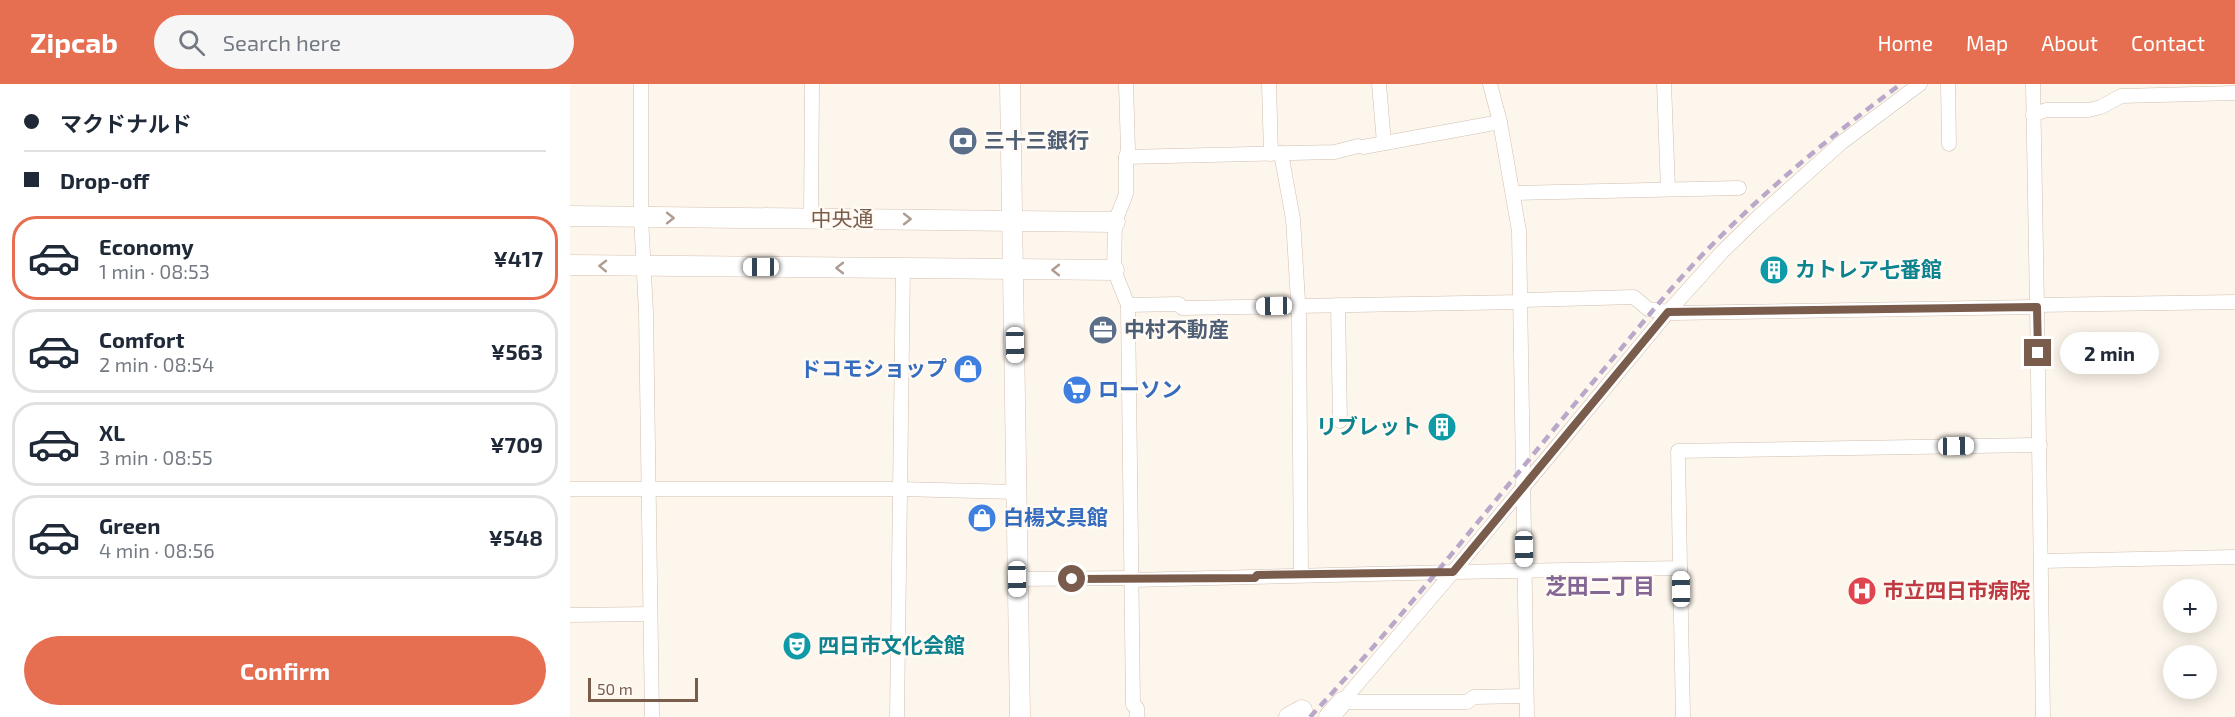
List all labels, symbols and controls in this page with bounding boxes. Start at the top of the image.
search box [154,15,574,69]
text: Zipcab [30,25,118,59]
icon: search [175,26,208,59]
text: Search here [223,29,341,55]
text: Home [1877,30,1933,55]
text: Map [1966,30,2008,55]
text: About [2041,30,2098,55]
text: Contact [2131,30,2205,55]
text: マクドナルド [60,110,192,136]
bank icon: 三十三銀行 [947,125,979,157]
place label: 三十三銀行 [984,127,1089,152]
text: Drop-off [60,167,149,193]
street label: 中央通 [811,205,874,230]
one-way arrow [666,212,675,224]
one-way arrow [903,213,912,225]
icon: car [27,231,81,285]
text: Economy [99,233,194,259]
text: ¥417 [493,245,543,271]
building icon: カトレア七番館 [1758,254,1790,286]
place label: カトレア七番館 [1795,256,1942,281]
car [743,258,779,276]
text: 1 min · 08:53 [99,259,210,283]
one-way arrow [598,260,607,272]
one-way arrow [835,262,844,274]
one-way arrow [1051,264,1060,276]
car [1256,297,1292,315]
office icon: 中村不動産 [1087,314,1119,346]
place label: 中村不動産 [1124,316,1229,341]
icon: car [27,324,81,378]
text: Comfort [99,326,184,352]
car [1006,327,1024,363]
callout: 2 min [2059,332,2158,374]
text: ¥563 [491,338,543,364]
route end [2024,339,2051,366]
text: 2 min [2084,341,2135,365]
text: 2 min · 08:54 [99,352,214,376]
shop icon: ドコモショップ [952,353,984,385]
place label: ドコモショップ [800,355,947,380]
supermarket icon: ローソン [1061,374,1093,406]
place label: ローソン [1098,376,1182,401]
building icon: リブレット [1426,411,1458,443]
place label: リブレット [1316,413,1421,438]
icon: car [27,417,81,471]
text: XL [99,419,125,445]
text: ¥709 [490,431,543,457]
car [1938,437,1974,455]
text: 3 min · 08:55 [99,445,213,469]
shop icon: 白楊文具館 [966,502,998,534]
place label: 白楊文具館 [1003,504,1108,529]
icon: car [27,510,81,564]
text: Green [99,512,161,538]
text: ¥548 [489,524,543,550]
car [1515,531,1533,567]
text: 4 min · 08:56 [99,538,215,562]
car [1008,561,1026,597]
route start [1058,565,1085,592]
car [1672,571,1690,607]
district label: 芝田二丁目 [1545,572,1655,598]
hospital icon: 市立四日市病院 [1846,575,1878,607]
place label: 市立四日市病院 [1883,577,2030,602]
map controls [2163,579,2217,699]
button: + [2163,579,2217,633]
theatre icon: 四日市文化会館 [781,630,813,662]
place label: 四日市文化会館 [818,632,965,657]
button: Confirm [24,636,546,705]
button: − [2163,645,2217,699]
scale bar [588,675,698,702]
text: 50 m [597,679,633,698]

